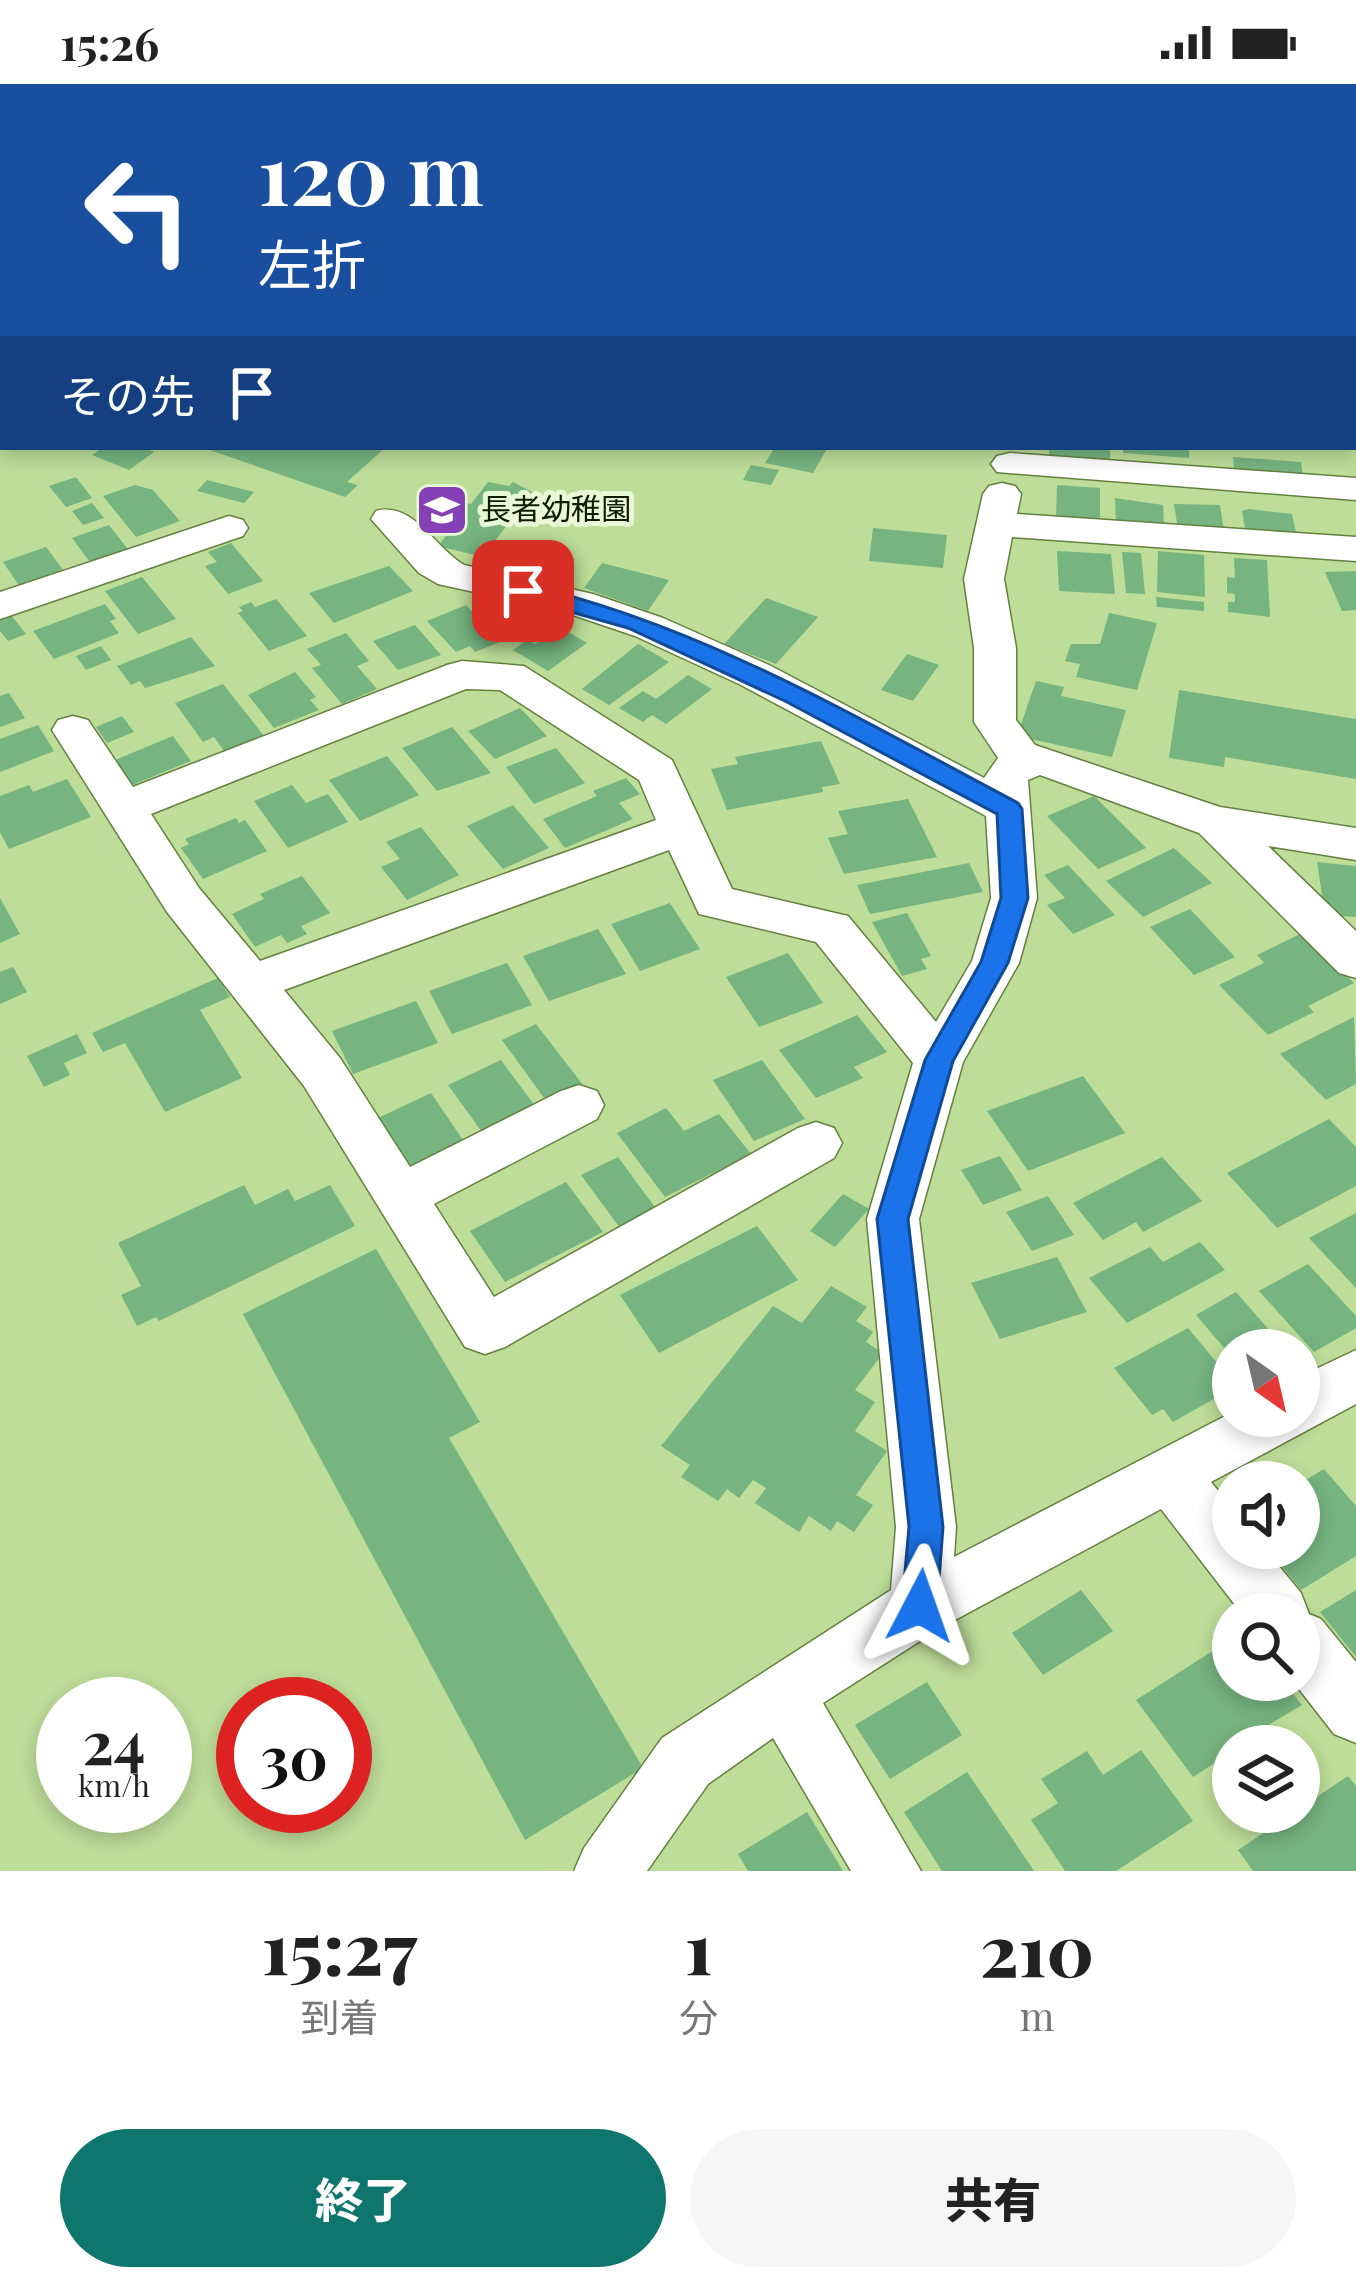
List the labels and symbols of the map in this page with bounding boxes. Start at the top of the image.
school or university icon: 長者幼稚園 [414,482,470,538]
place label: 長者幼稚園 [481,488,631,528]
pin [472,540,574,642]
north arrow [1212,1329,1320,1437]
position arrow [857,1543,983,1669]
speed limit sign: 30 [216,1677,372,1833]

